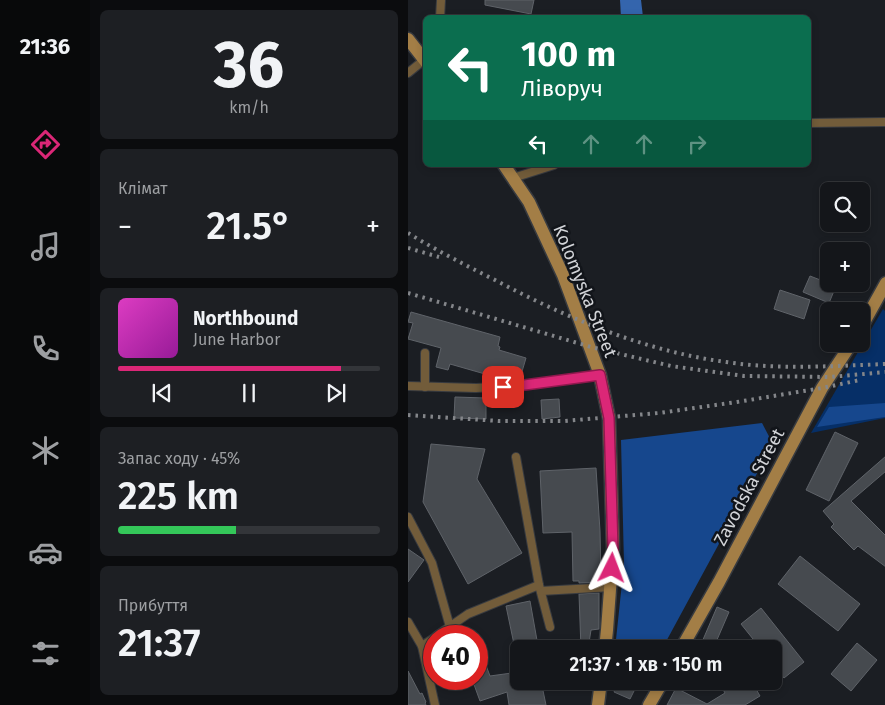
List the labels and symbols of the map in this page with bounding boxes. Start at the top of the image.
street label: Kolomyska Street [548,221,622,361]
pin [482,366,524,408]
street label: Zavodska Street [709,424,789,549]
position arrow [585,541,637,593]
speed limit sign: 40 [423,625,488,690]

